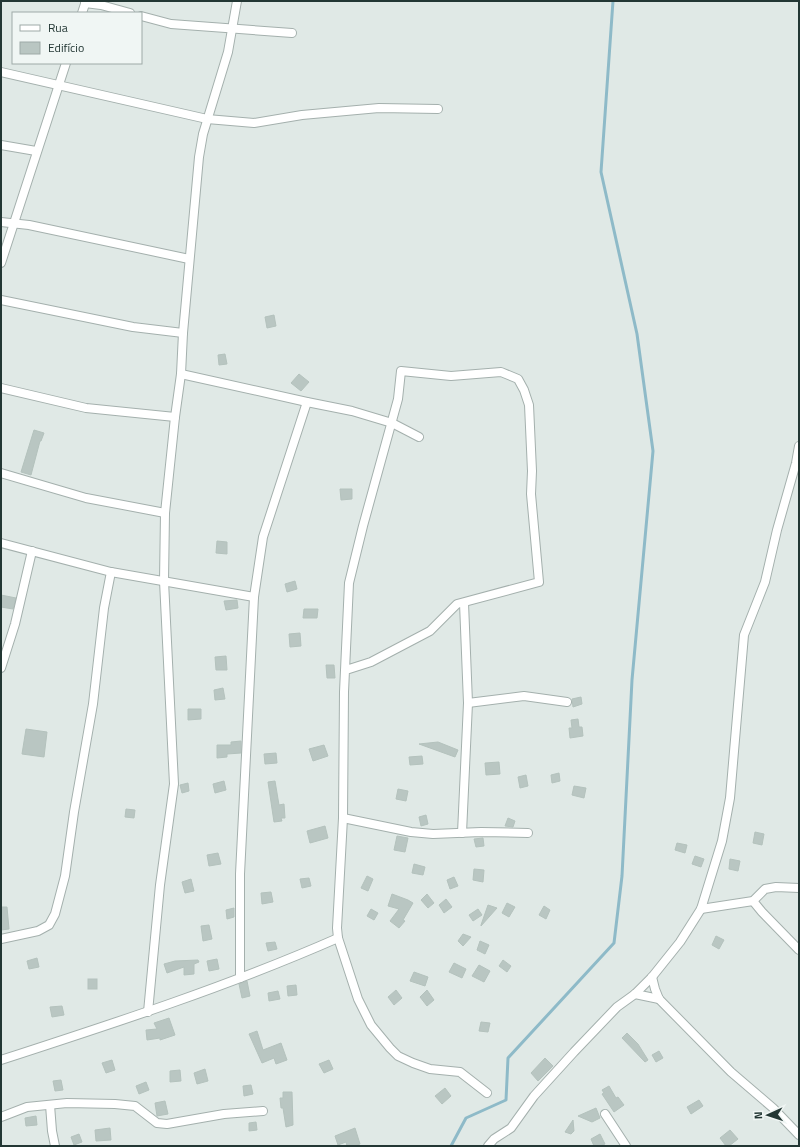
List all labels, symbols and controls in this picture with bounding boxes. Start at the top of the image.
legend [12,12,142,64]
text: Rua [48,18,68,37]
text: Edifício [48,38,84,57]
north arrow [748,1095,788,1135]
text: N [750,1111,766,1120]

